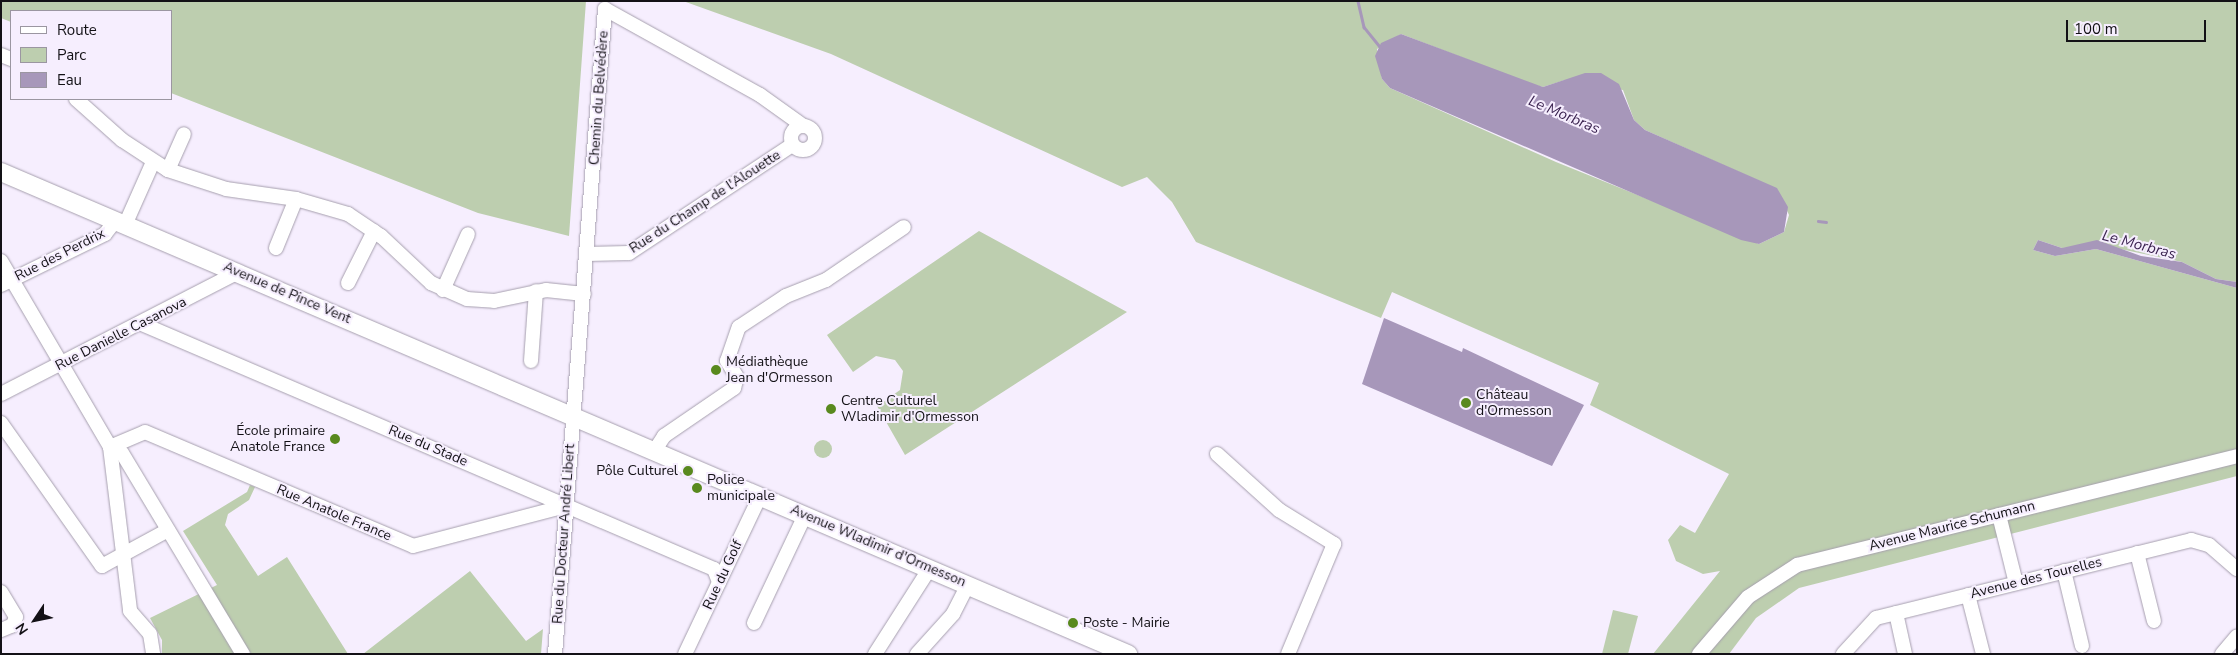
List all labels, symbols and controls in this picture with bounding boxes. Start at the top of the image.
legend [10,10,172,100]
scale bar [2068,10,2208,42]
text: 100 m [2074,19,2118,39]
text: Route [57,20,97,40]
street label: Chemin du Belvédère [586,30,612,166]
text: Parc [57,45,86,65]
text: Eau [57,70,82,90]
water label: Le Morbras [1526,92,1602,138]
street label: Rue du Champ de l'Alouette [626,147,784,257]
street label: Rue des Perdrix [12,225,108,285]
water label: Le Morbras [2100,227,2178,263]
street label: Avenue de Pince Vent [221,258,353,328]
street label: Rue Danielle Casanova [53,294,189,374]
place label: Médiathèque Jean d'Ormesson [726,354,833,387]
marker: Médiathèque Jean d'Ormesson [710,364,722,376]
place label: Château d'Ormesson [1476,387,1552,420]
place label: Centre Culturel Wladimir d'Ormesson [841,393,979,426]
marker: Château d'Ormesson [1460,397,1472,409]
marker: Centre Culturel Wladimir d'Ormesson [825,403,837,415]
street label: Rue du Stade [386,422,470,470]
place label: École primaire Anatole France [230,423,325,456]
marker: École primaire Anatole France [329,433,341,445]
street label: Rue du Docteur André Libert [549,443,579,625]
place label: Pôle Culturel [596,463,678,479]
marker: Pôle Culturel [682,465,694,477]
place label: Police municipale [707,472,775,504]
street label: Rue Anatole France [274,481,394,545]
marker: Police municipale [691,482,703,494]
street label: Avenue Maurice Schumann [1867,497,2037,555]
street label: Avenue Wladimir d'Ormesson [788,501,968,591]
street label: Rue du Golf [700,538,746,612]
street label: Avenue des Tourelles [1968,554,2104,602]
north arrow [10,595,60,645]
place label: Poste - Mairie [1083,615,1170,631]
marker: Poste - Mairie [1067,617,1079,629]
text: N [11,619,33,638]

